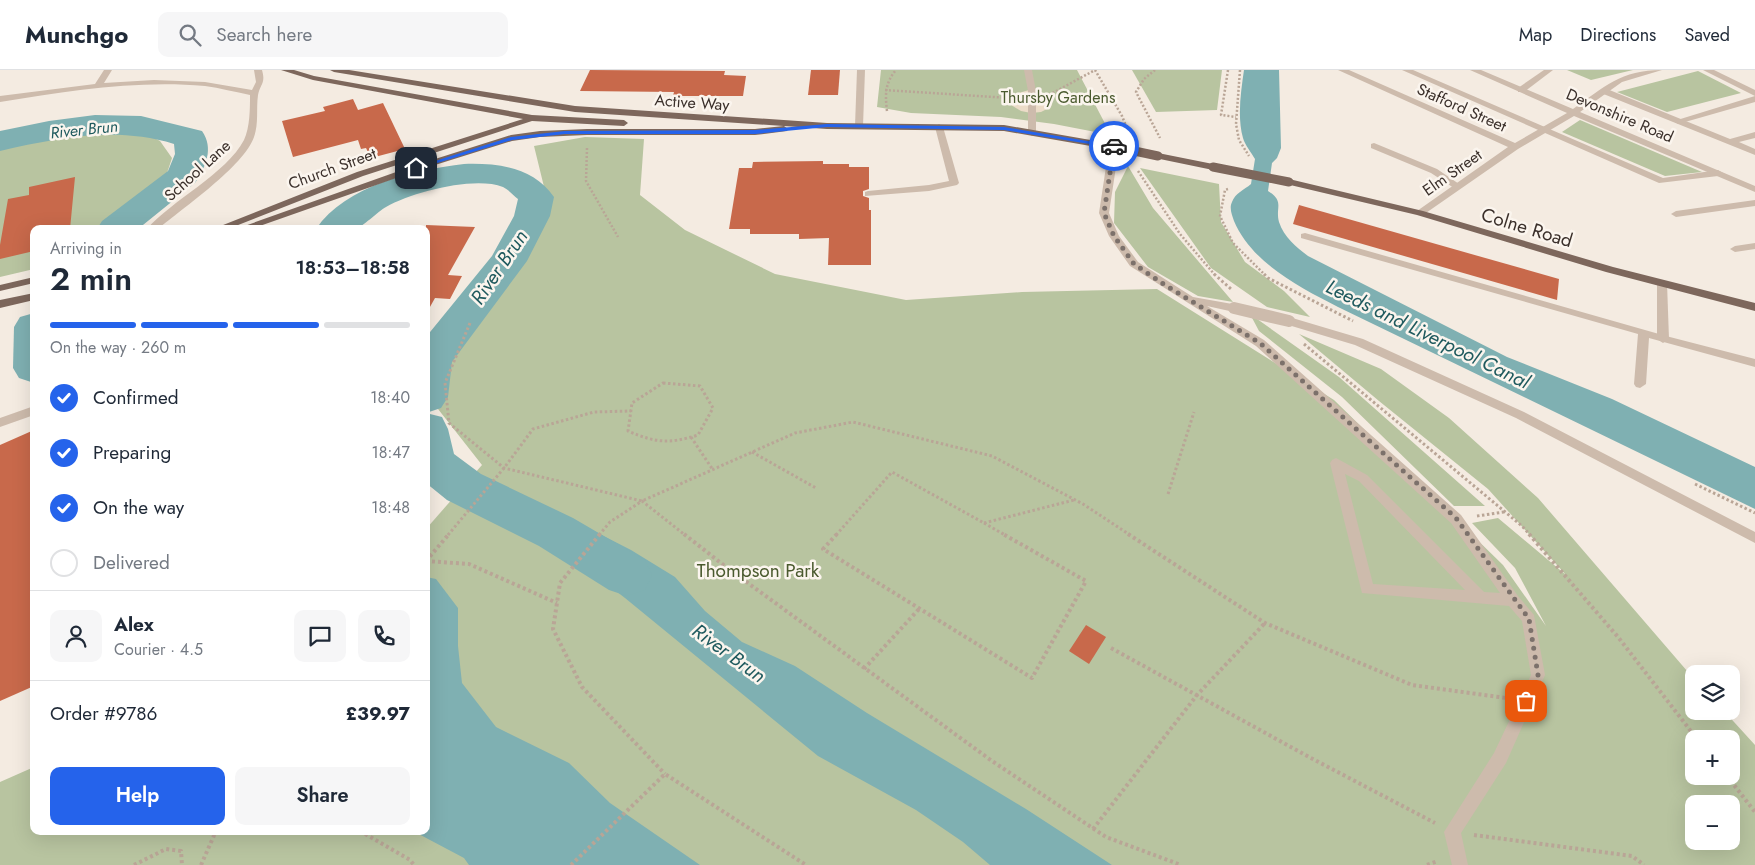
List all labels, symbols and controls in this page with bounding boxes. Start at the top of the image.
search box [158,12,508,57]
text: Munchgo [25,17,128,52]
icon: search [176,21,204,49]
text: Search here [216,21,312,48]
text: Map [1519,22,1552,48]
text: Directions [1580,22,1656,48]
text: Saved [1684,22,1730,48]
street label: Stafford Street [1413,77,1510,138]
street label: Devonshire Road [1563,82,1677,148]
park label: Thursby Gardens [1001,86,1115,109]
street label: Active Way [654,88,731,117]
water label: River Brun [49,115,119,144]
courier [1089,121,1139,171]
icon: car [1100,132,1128,160]
street label: School Lane [159,134,236,206]
street label: Church Street [285,142,379,195]
street label: Elm Street [1418,143,1487,201]
pin [395,147,437,189]
icon: home [402,154,430,182]
street label: Colne Road [1478,201,1576,254]
water label: River Brun [464,224,535,310]
text: Arriving in [50,237,122,260]
text: 18:53–18:58 [296,254,410,281]
text: 2 min [50,256,132,302]
water label: Leeds and Liverpool Canal [1321,272,1536,397]
text: On the way · 260 m [50,336,186,359]
icon: check [50,384,78,412]
text: Confirmed [93,384,179,411]
text: 18:40 [370,386,410,409]
icon: check [50,439,78,467]
text: Preparing [93,439,171,466]
text: 18:47 [372,441,410,464]
icon: check [50,494,78,522]
text: On the way [93,494,184,521]
text: 18:48 [371,496,410,519]
text: Delivered [93,549,170,576]
park label: Thompson Park [697,557,820,584]
button: person [50,610,102,662]
button: chat [294,610,346,662]
button: phone [358,610,410,662]
text: Alex [114,611,154,638]
water label: River Brun [686,617,771,690]
text: Courier · 4.5 [114,638,203,661]
map controls [1685,665,1740,850]
button: layers [1685,665,1740,720]
pin [1505,680,1547,722]
icon: bag [1512,687,1540,715]
text: Order #9786 [50,700,158,727]
text: £39.97 [345,700,410,727]
button: + [1685,730,1740,785]
button: Help [50,767,225,825]
button: Share [235,767,410,825]
button: − [1685,795,1740,850]

